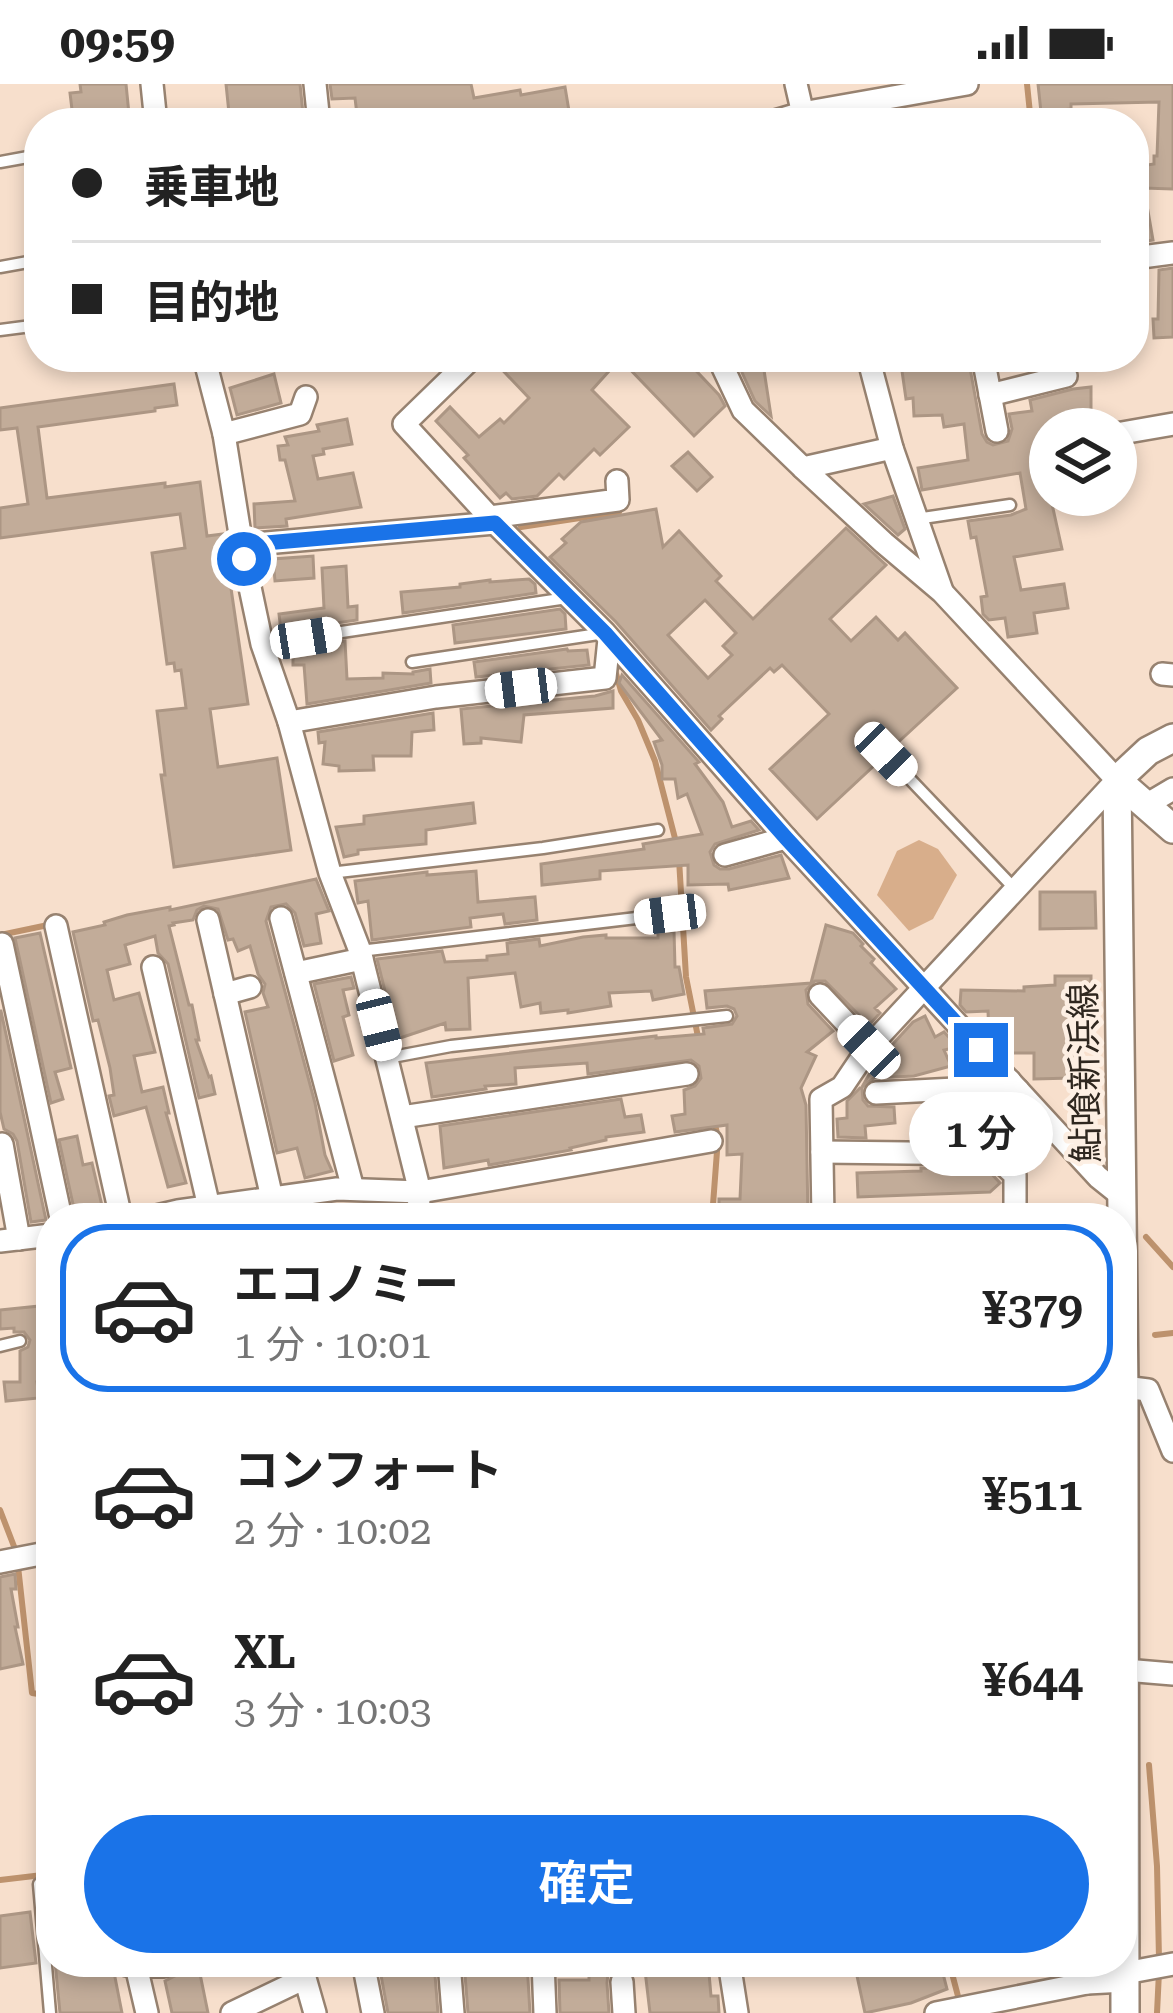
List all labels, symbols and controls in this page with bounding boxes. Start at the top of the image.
text: 09:59 [60,16,175,69]
text: 乗車地 [144,161,279,214]
text: 目的地 [144,276,279,329]
map controls [1029,408,1137,516]
button: layers [1029,408,1137,516]
route start [217,532,271,586]
car [268,615,344,661]
car [483,666,559,710]
car [848,716,924,792]
car [632,892,708,936]
street label: 鮎喰新浜線 [1062,983,1108,1163]
car [353,986,405,1064]
car [831,1009,907,1085]
route end [954,1023,1008,1077]
callout: 1 分 [909,1092,1053,1176]
text: 1 分 [946,1111,1016,1157]
icon: car [90,1254,198,1362]
text: エコノミー [234,1258,459,1311]
text: ¥379 [982,1282,1083,1335]
text: 1 分 · 10:01 [234,1322,432,1368]
icon: car [90,1440,198,1548]
text: コンフォート [234,1444,503,1497]
text: ¥511 [982,1468,1083,1521]
text: 2 分 · 10:02 [234,1508,432,1554]
icon: car [90,1626,198,1734]
text: XL [234,1626,296,1679]
text: ¥644 [982,1654,1083,1707]
text: 3 分 · 10:03 [234,1688,432,1734]
button: 確定 [84,1815,1089,1953]

